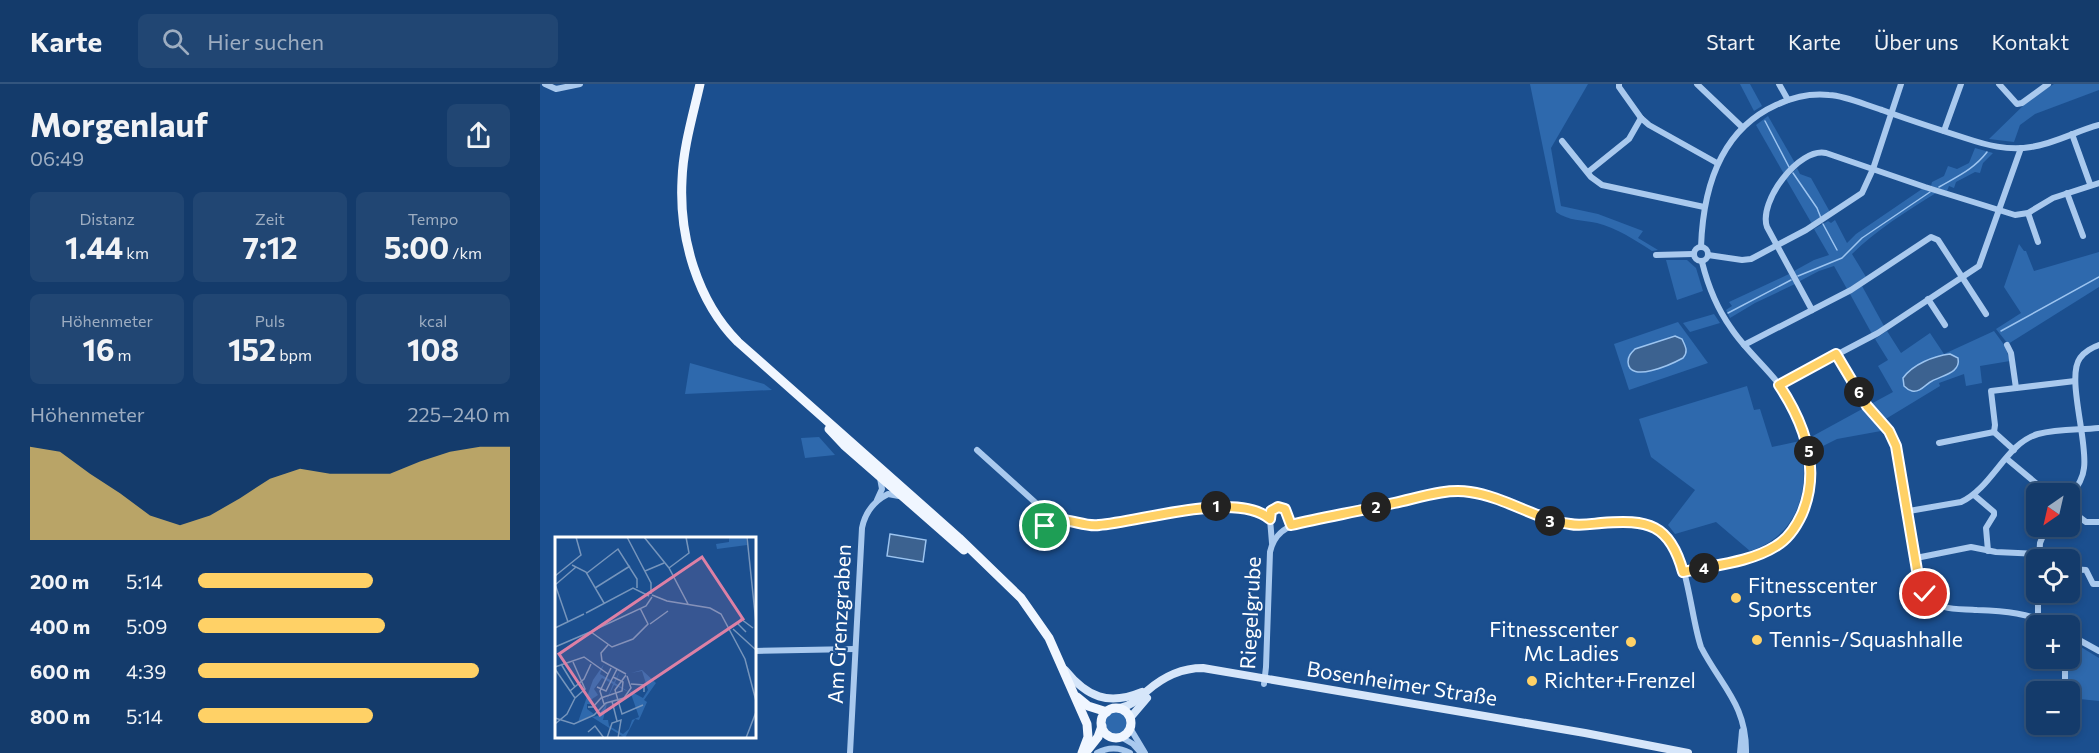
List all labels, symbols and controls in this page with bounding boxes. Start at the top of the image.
search box [138,14,558,68]
text: Karte [30,24,102,58]
icon: search [159,25,192,58]
text: Hier suchen [207,28,324,55]
text: Start [1706,29,1755,54]
text: Karte [1788,29,1841,54]
text: Über uns [1874,29,1958,54]
text: Kontakt [1991,29,2069,54]
text: Morgenlauf [30,103,208,144]
button: share [447,104,510,167]
text: 06:49 [30,146,84,170]
text: Distanz [79,209,135,228]
text: Zeit [255,209,285,228]
text: Tempo [408,209,458,228]
text: 1.44 [65,228,123,265]
text: 7:12 [242,228,298,265]
text: 5:00 [384,228,449,265]
text: km [123,243,149,262]
text: /km [449,243,482,262]
text: Höhenmeter [61,311,153,330]
text: Puls [255,311,285,330]
text: kcal [419,311,447,330]
text: 16 [82,330,115,367]
text: 152 [228,330,276,367]
text: 108 [407,330,459,367]
text: m [115,345,132,364]
text: bpm [276,345,312,364]
pin: 6 [1844,377,1874,407]
text: 6 [1854,382,1864,401]
text: Höhenmeter [30,402,145,426]
text: 225–240 m [407,402,510,426]
pin: 5 [1794,436,1824,466]
text: 5 [1804,441,1814,460]
north arrow [2026,483,2080,537]
map controls [2026,483,2080,735]
pin: 1 [1201,491,1231,521]
pin: 2 [1361,492,1391,522]
text: 1 [1212,496,1220,515]
text: 2 [1371,497,1381,516]
pin [1019,500,1070,551]
pin: 3 [1535,506,1565,536]
icon: arrive [1028,509,1061,542]
text: 3 [1545,511,1555,530]
inset map [555,537,756,738]
street label: Am Grenzgraben [822,543,855,704]
button: locate [2026,549,2080,603]
pin: 4 [1689,553,1719,583]
street label: Riegelgrube [1234,556,1265,670]
text: 4 [1699,558,1709,577]
pin [1899,568,1950,619]
text: 200 m [30,569,89,593]
text: 5:14 [126,569,163,593]
place label: Fitnesscenter Sports [1748,572,1878,621]
icon: check [1908,577,1941,610]
marker: Fitnesscenter Sports [1729,591,1743,605]
text: 400 m [30,614,90,638]
text: 5:09 [126,614,167,638]
button: + [2026,615,2080,669]
place label: Fitnesscenter Mc Ladies [1489,616,1619,665]
place label: Tennis-/Squashhalle [1769,626,1963,651]
marker: Tennis-/Squashhalle [1750,633,1764,647]
marker: Fitnesscenter Mc Ladies [1624,635,1638,649]
street label: Bosenheimer Straße [1305,655,1499,710]
text: 600 m [30,659,90,683]
text: 4:39 [126,659,166,683]
place label: Richter+Frenzel [1544,667,1696,692]
marker: Richter+Frenzel [1525,674,1539,688]
button: − [2026,681,2080,735]
text: 800 m [30,704,90,728]
text: 5:14 [126,704,163,728]

